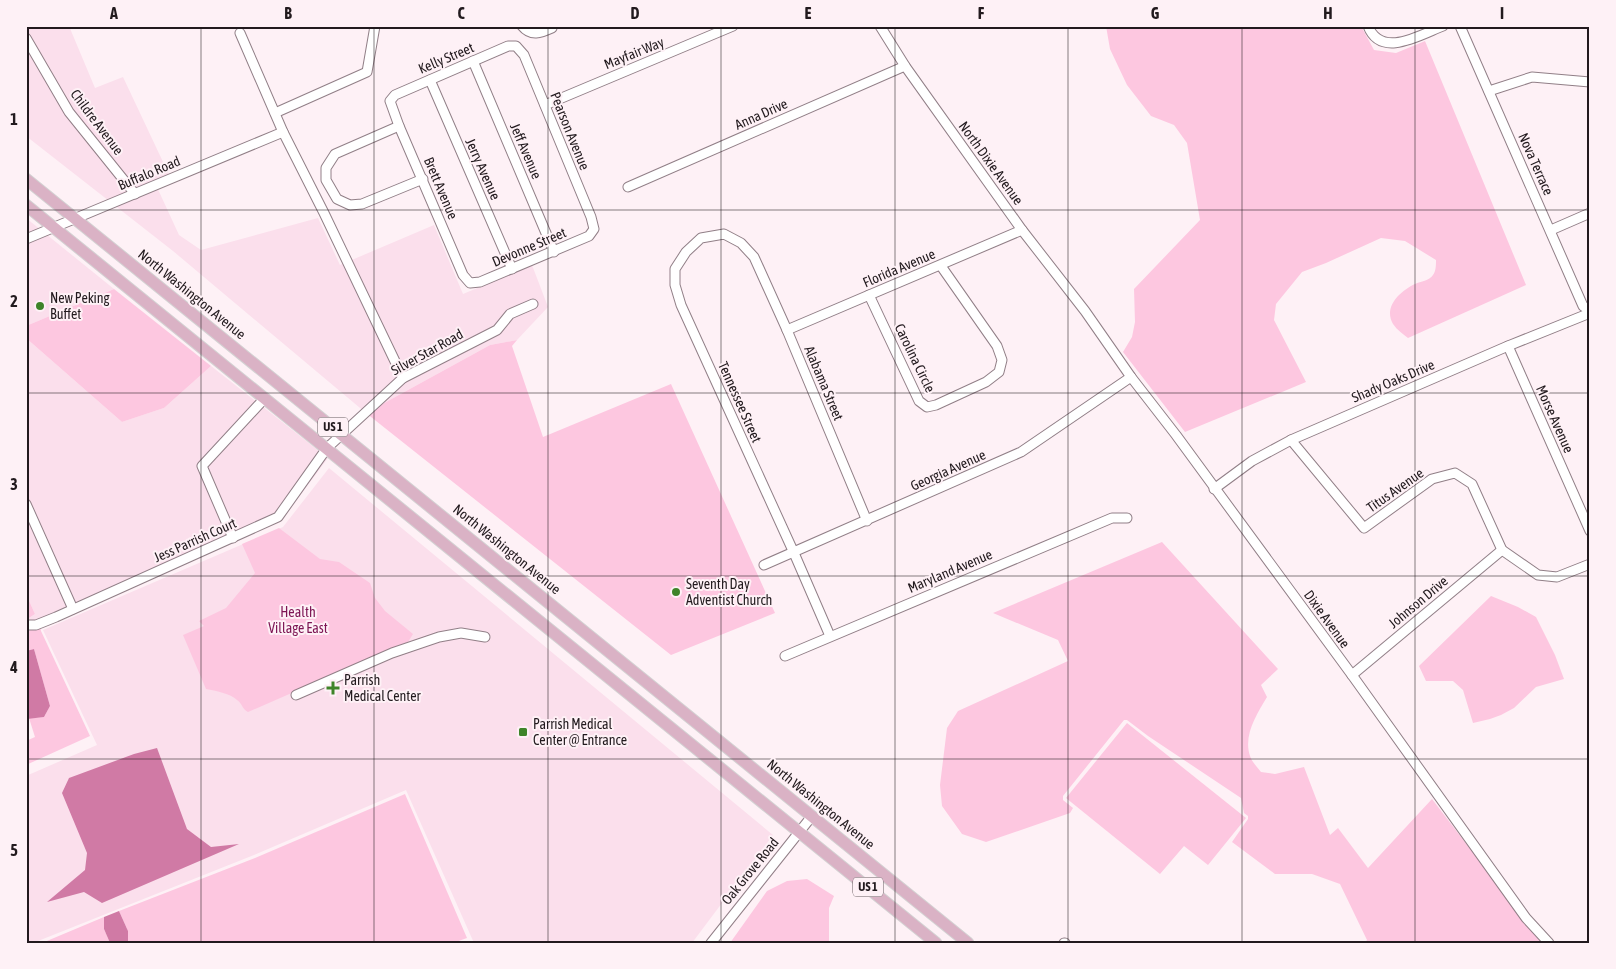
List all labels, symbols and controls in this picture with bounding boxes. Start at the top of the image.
text: A [109,4,118,22]
text: B [284,4,292,22]
text: C [457,4,465,22]
text: D [631,4,640,22]
text: E [805,4,812,22]
text: F [978,4,985,22]
text: G [1151,4,1160,22]
text: H [1323,4,1333,22]
text: I [1500,4,1504,22]
street label: Mayfair Way [602,34,667,72]
street label: Kelly Street [416,39,476,77]
street label: Childre Avenue [67,86,127,158]
street label: Pearson Avenue [547,90,593,172]
street label: Anna Drive [732,95,790,133]
text: 1 [10,110,18,128]
street label: North Dixie Avenue [956,118,1026,208]
street label: Jeff Avenue [507,121,545,181]
street label: Nova Terrace [1515,130,1557,198]
street label: Jerry Avenue [462,136,504,202]
street label: Buffalo Road [115,153,183,193]
street label: Brett Avenue [421,155,461,221]
street label: Devonne Street [490,224,568,270]
street label: North Washington Avenue [135,246,249,342]
street label: Florida Avenue [860,246,938,290]
place label: New Peking Buffet [50,290,110,322]
text: 2 [10,292,18,310]
marker: New Peking Buffet [34,300,46,312]
street label: Carolina Circle [891,321,939,395]
street label: Silver Star Road [388,326,466,378]
street label: Alabama Street [801,343,847,423]
street label: Shady Oaks Drive [1349,356,1437,406]
street label: Tennessee Street [715,359,765,445]
street label: Morse Avenue [1533,383,1577,455]
road number: US 1 [318,418,348,437]
street label: Georgia Avenue [908,446,988,494]
street label: Titus Avenue [1364,465,1426,515]
text: 3 [10,475,18,493]
street label: North Washington Avenue [450,501,564,597]
street label: Jess Parrish Court [151,515,239,565]
street label: Maryland Avenue [905,546,995,596]
street label: Johnson Drive [1385,573,1451,631]
place label: Seventh Day Adventist Church [686,576,772,608]
marker: Seventh Day Adventist Church [670,586,682,598]
street label: Dixie Avenue [1301,587,1353,651]
park label: Health Village East [268,604,328,636]
text: 4 [9,658,18,676]
place label: Parrish Medical Center [344,672,422,704]
marker: Parrish Medical Center [326,681,340,695]
place label: Parrish Medical Center @ Entrance [533,716,627,748]
marker: Parrish Medical Center @ Entrance [517,726,529,738]
street label: North Washington Avenue [764,756,878,852]
street label: Oak Grove Road [718,834,782,908]
text: 5 [10,841,18,859]
road number: US 1 [853,878,883,896]

